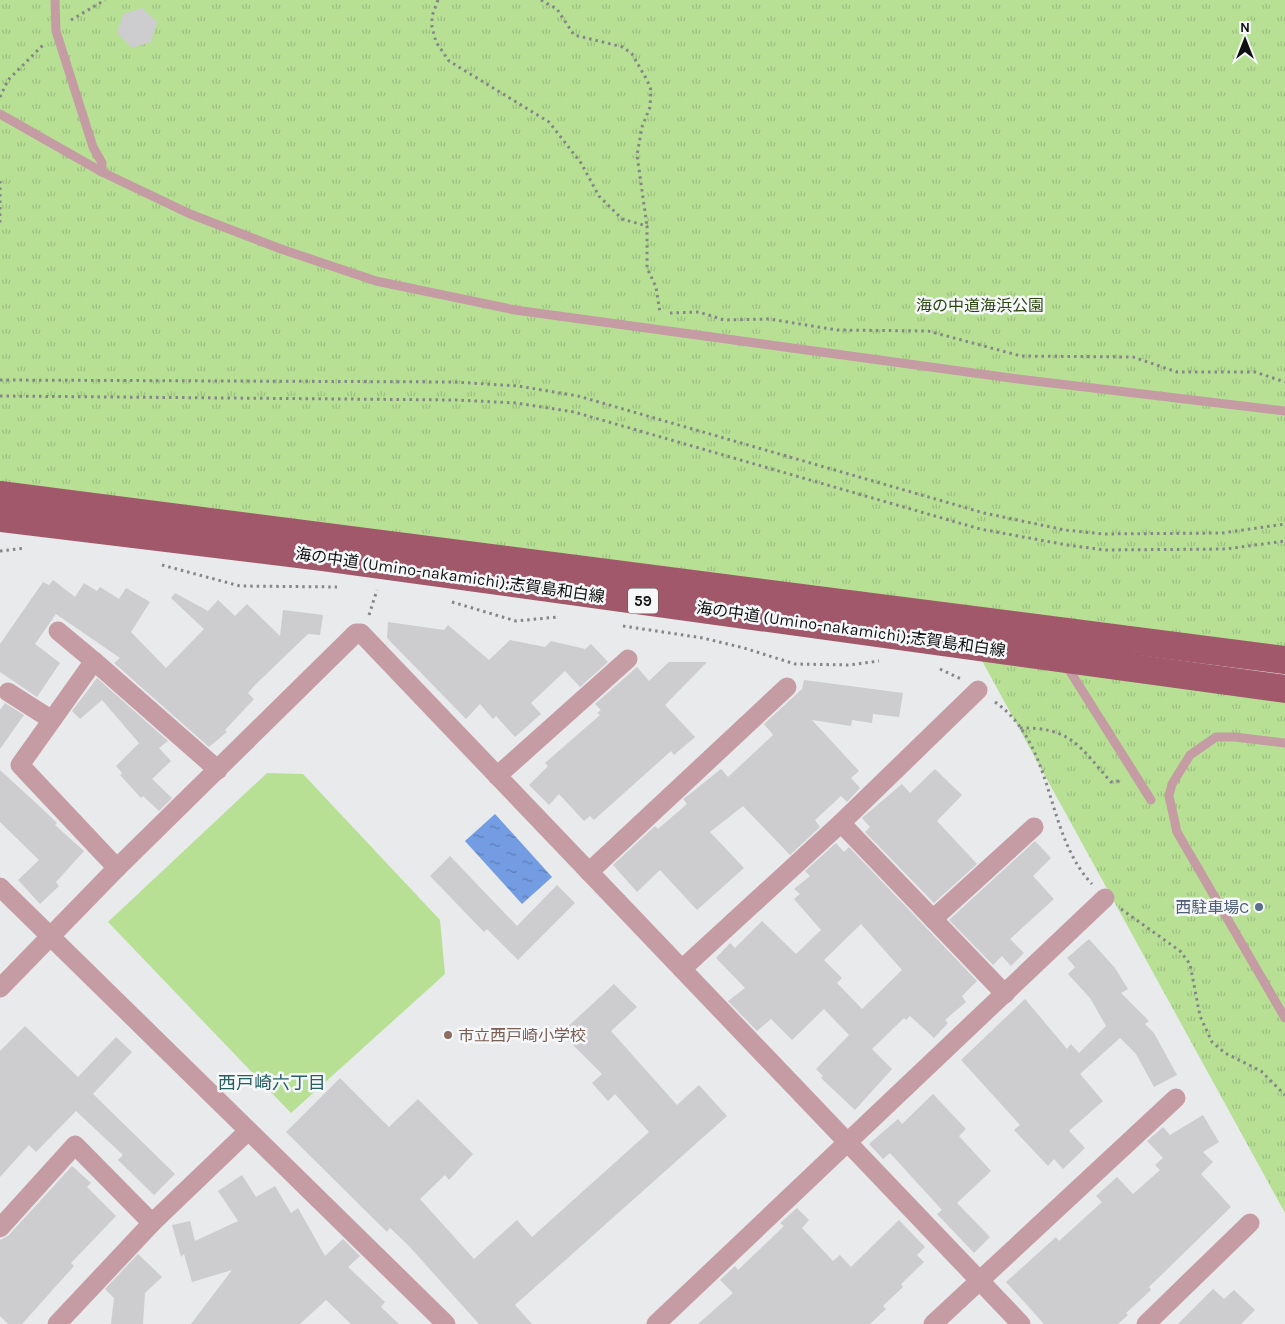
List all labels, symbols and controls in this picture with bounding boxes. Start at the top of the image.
north arrow [1220,15,1270,65]
text: N [1240,19,1250,36]
park label: 海の中道海浜公園 [916,296,1044,315]
street label: 海の中道 (Umino-nakamichi);志賀島和白線 [294,544,606,606]
road number: 59 [628,588,658,614]
street label: 海の中道 (Umino-nakamichi);志賀島和白線 [695,598,1007,660]
place label: 西駐車場C [1175,898,1249,917]
marker: 西駐車場C [1253,901,1265,913]
place label: 市立西戸崎小学校 [458,1026,586,1045]
marker: 市立西戸崎小学校 [442,1029,454,1041]
district label: 西戸崎六丁目 [218,1072,326,1094]

